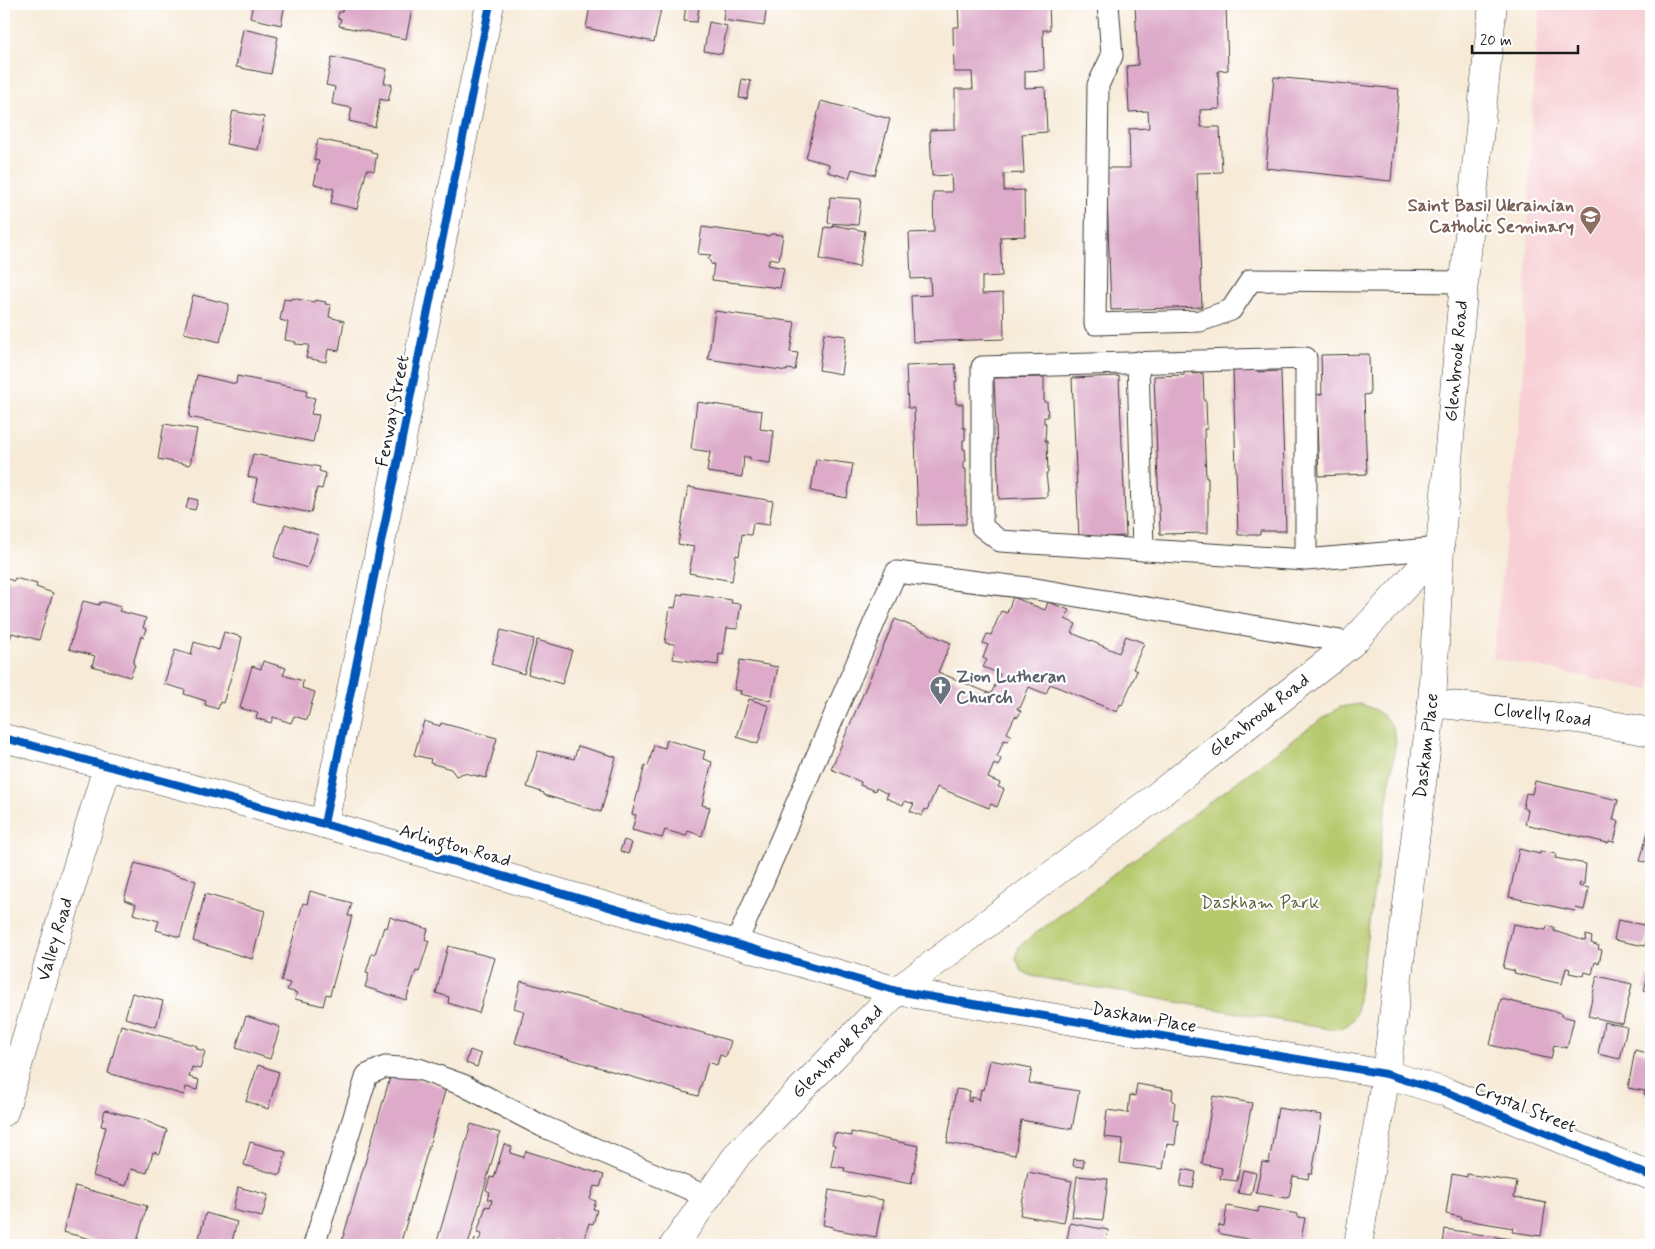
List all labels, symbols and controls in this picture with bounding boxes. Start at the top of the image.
scale bar [1472,22,1579,54]
text: 20 m [1480,31,1512,51]
place label: Saint Basil Ukrainian Catholic Seminary [1408,194,1574,239]
school or university icon: Saint Basil Ukrainian Catholic Seminary [1578,204,1602,235]
street label: Glenbrook Road [1439,299,1474,423]
street label: Fenway Street [370,353,416,469]
place label: Zion Lutheran Church [956,665,1066,710]
street label: Glenbrook Road [1204,669,1315,763]
church icon: Zion Lutheran Church [928,675,952,706]
street label: Daskam Place [1408,693,1444,800]
street label: Clovelly Road [1492,698,1593,733]
street label: Arlington Road [396,819,514,875]
park label: Daskham Park [1201,891,1319,915]
street label: Valley Road [32,895,79,984]
street label: Daskam Place [1090,997,1198,1039]
street label: Glenbrook Road [787,1000,889,1104]
street label: Crystal Street [1471,1077,1580,1139]

